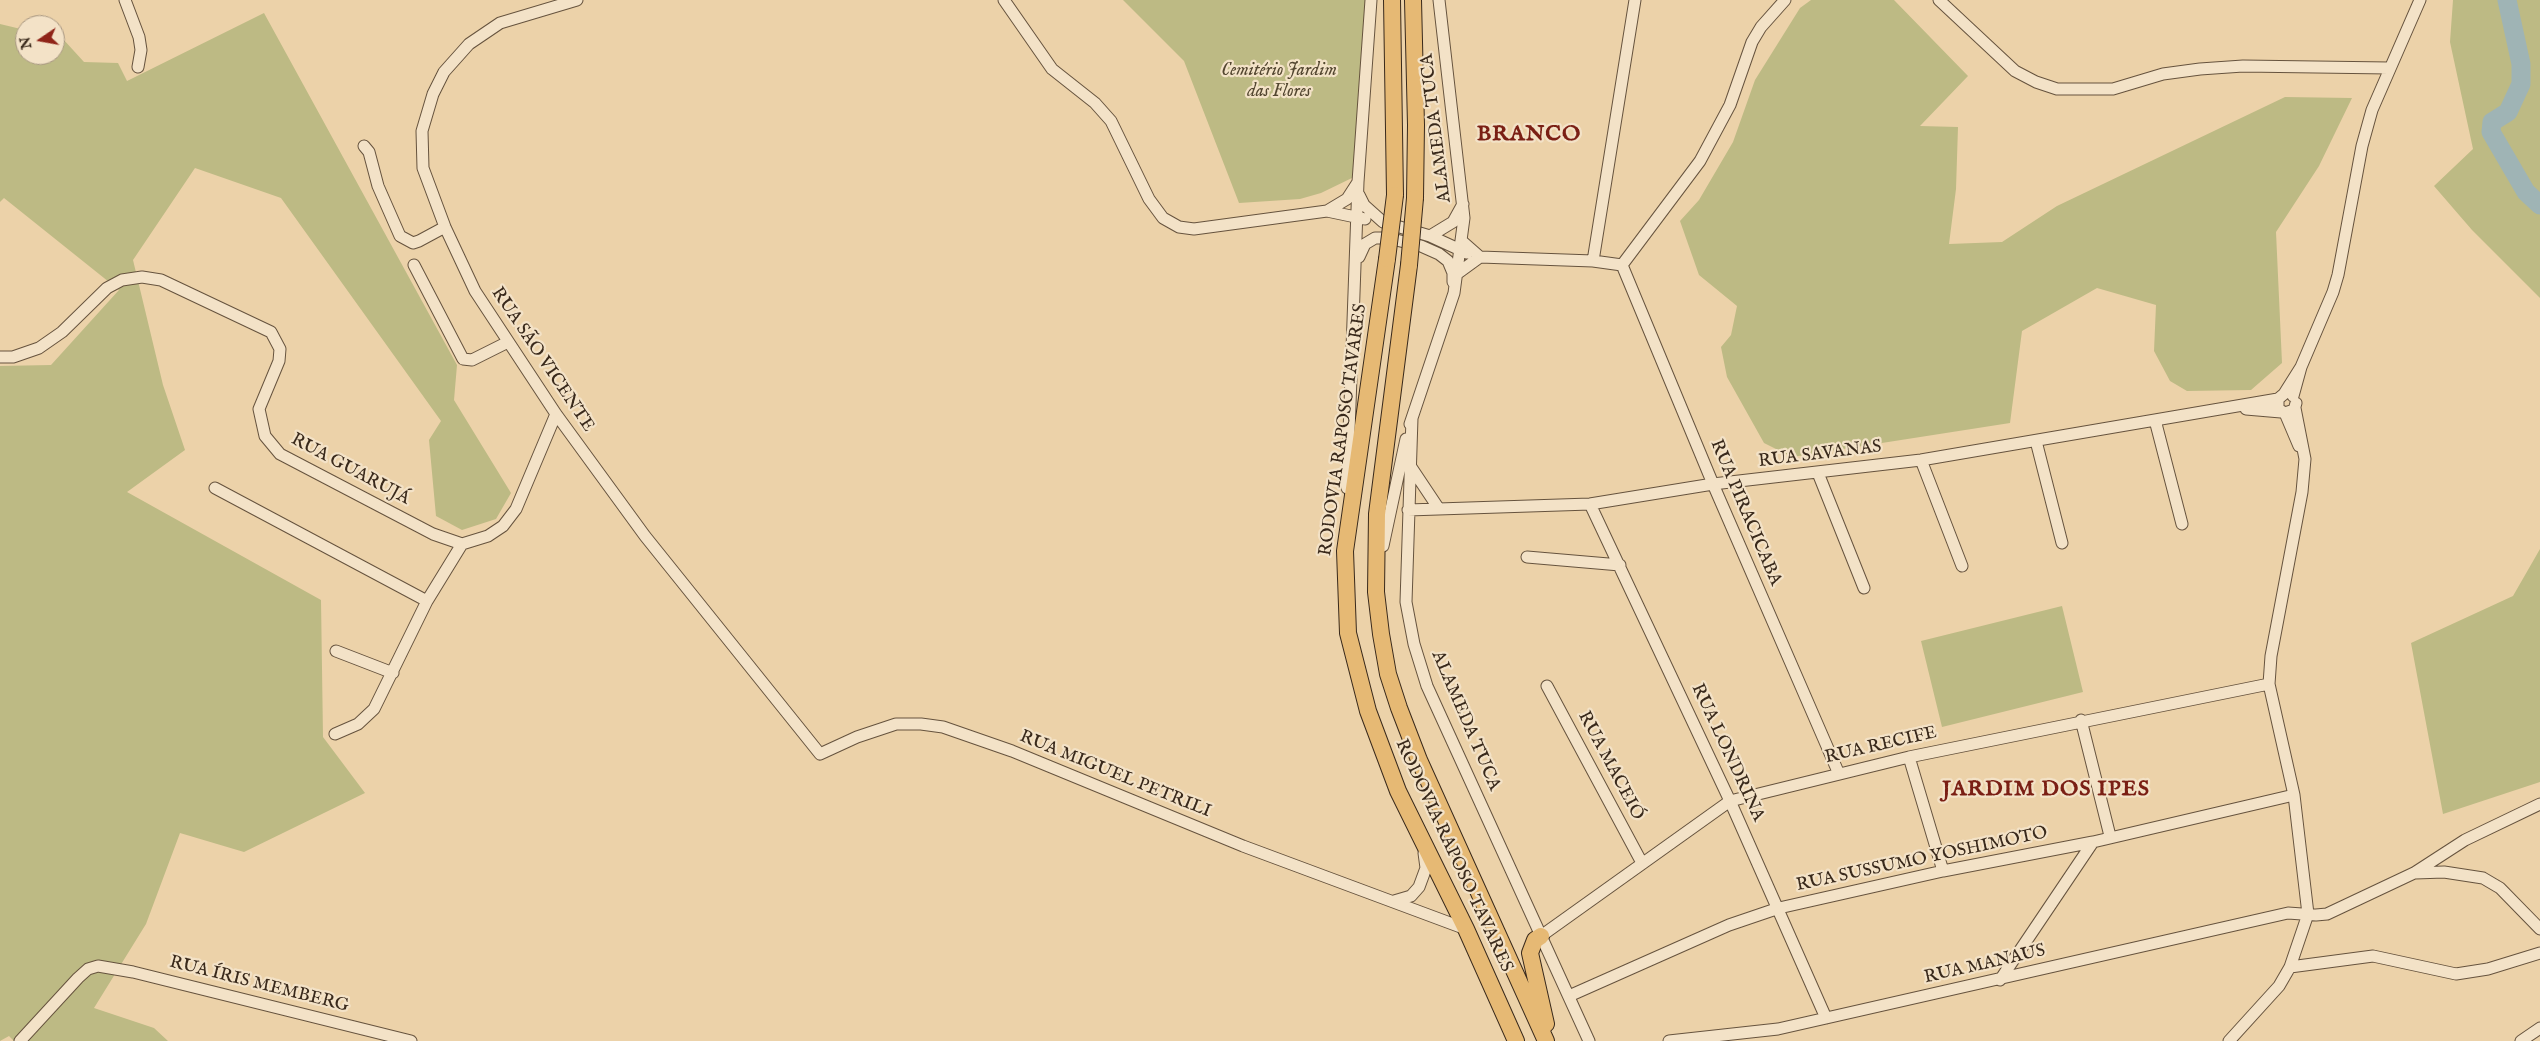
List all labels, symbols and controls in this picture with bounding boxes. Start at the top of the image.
north arrow [15,15,65,65]
text: N [16,35,36,51]
street label: ALAMEDA TUCA [1417,52,1457,204]
park label: Cemitério Jardim das Flores [1221,60,1337,102]
district label: BRANCO [1476,122,1582,148]
street label: RUA SÃO VICENTE [486,284,598,436]
street label: RODOVIA RAPOSO TAVARES [1316,303,1372,557]
street label: RUA GUARUJÁ [287,430,413,510]
street label: RUA PIRACICABA [1704,437,1786,589]
street label: RUA SAVANAS [1757,437,1883,473]
street label: ALAMEDA TUCA [1426,648,1504,794]
street label: RUA LONDRINA [1686,681,1768,825]
street label: RUA MACEIÓ [1572,708,1648,824]
street label: RUA RECIFE [1823,723,1939,769]
street label: RUA MIGUEL PETRILI [1016,727,1214,823]
street label: RODOVIA RAPOSO TAVARES [1389,736,1517,976]
district label: JARDIM DOS IPES [1940,777,2152,803]
street label: RUA SUSSUMO YOSHIMOTO [1794,823,2050,897]
street label: RUA MANAUS [1922,941,2048,989]
street label: RUA ÍRIS MEMBERG [167,952,351,1018]

